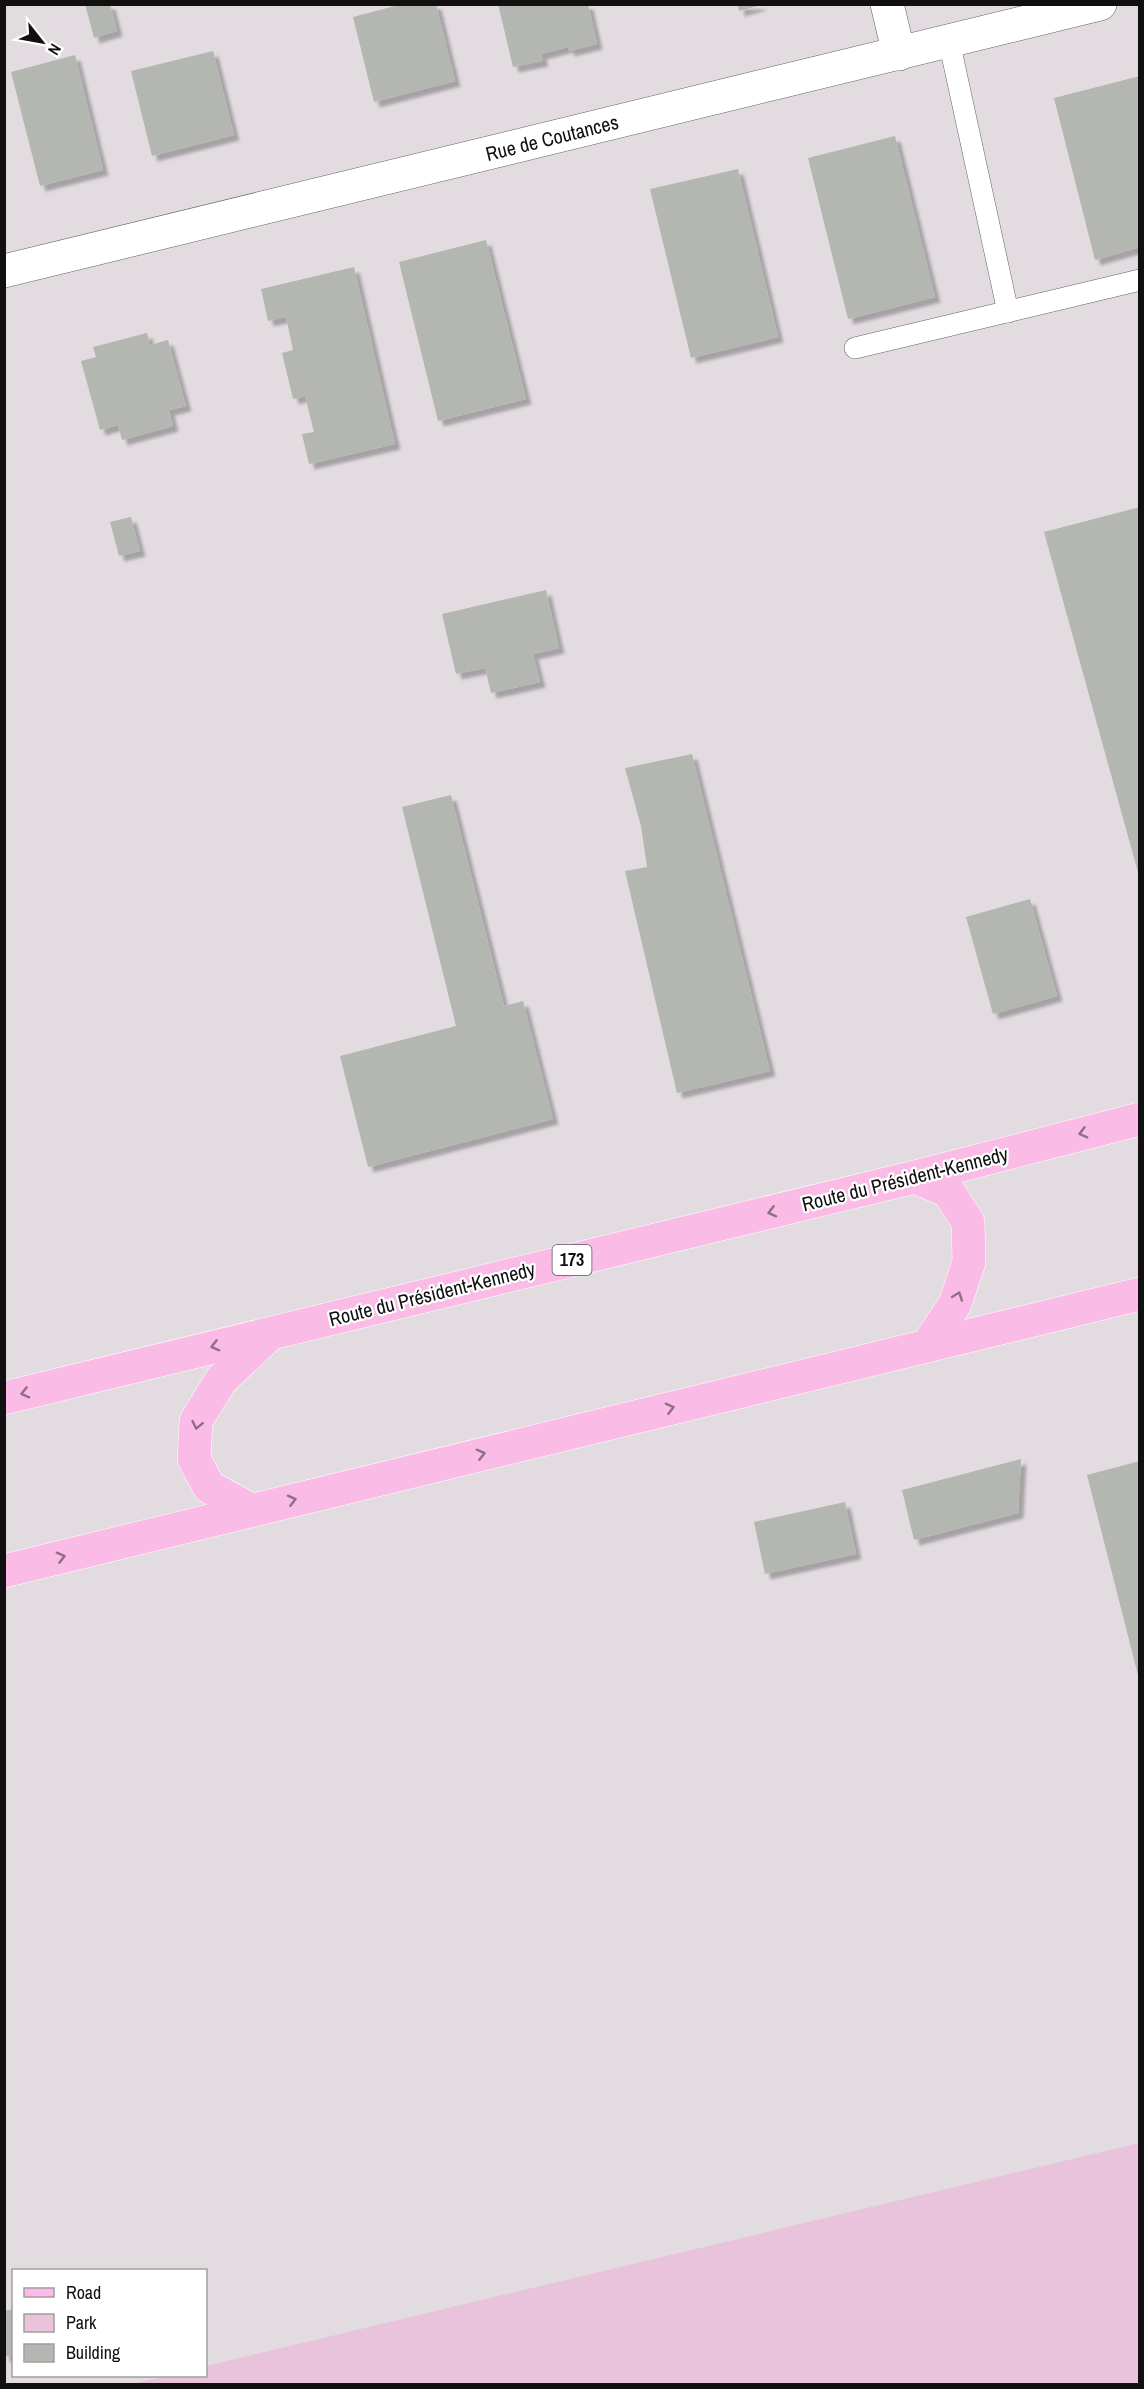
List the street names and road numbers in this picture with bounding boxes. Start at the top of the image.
street label: Rue de Coutances [483,108,621,167]
street label: Route du Président-Kennedy [799,1140,1012,1217]
road number: 173 [552,1245,592,1275]
street label: Route du Président-Kennedy [326,1255,539,1332]

